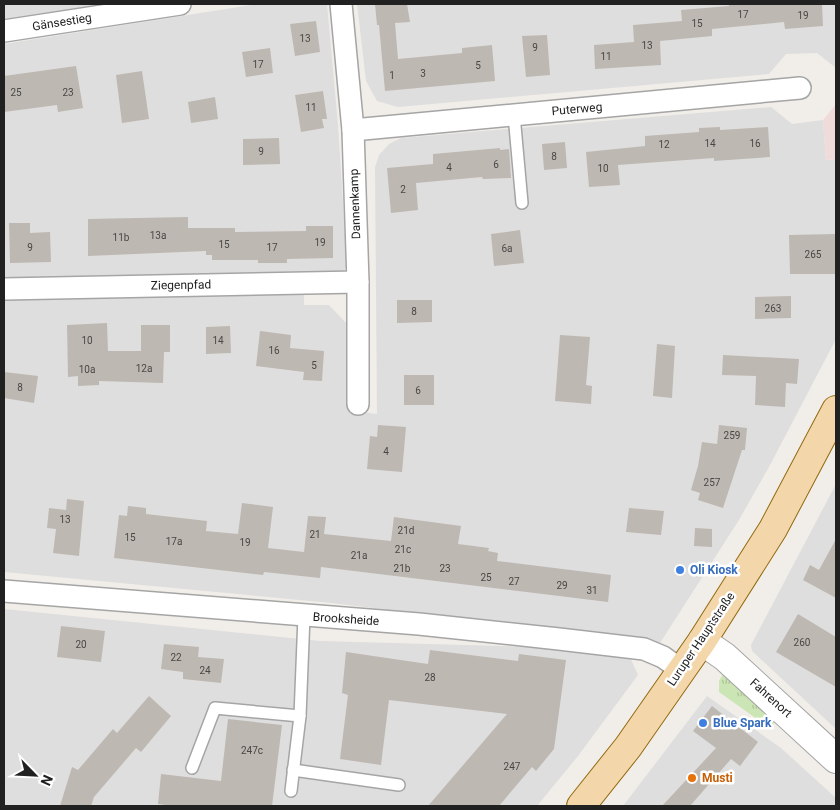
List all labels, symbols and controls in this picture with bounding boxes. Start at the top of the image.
house number: 17 [737,9,749,20]
street label: Gänsestieg [31,10,93,34]
house number: 19 [797,10,809,21]
house number: 15 [691,18,703,29]
house number: 13 [299,33,311,44]
house number: 13 [641,40,653,51]
house number: 9 [532,42,538,53]
house number: 11 [600,51,612,62]
house number: 17 [252,59,264,70]
house number: 5 [475,60,481,71]
house number: 3 [420,68,426,79]
house number: 1 [389,70,395,81]
house number: 25 [10,87,22,98]
house number: 23 [62,87,74,98]
street label: Puterweg [551,100,603,118]
house number: 11 [305,102,317,113]
house number: 14 [704,138,716,149]
house number: 16 [749,138,761,149]
house number: 12 [658,139,670,150]
house number: 9 [258,146,264,157]
house number: 8 [551,151,557,162]
house number: 6 [493,159,499,170]
house number: 4 [446,162,452,173]
house number: 10 [597,163,609,174]
street label: Dannenkamp [347,168,363,239]
house number: 2 [400,184,406,195]
house number: 13a [150,230,166,241]
house number: 11b [113,232,130,243]
house number: 19 [314,237,326,248]
house number: 15 [218,239,230,250]
house number: 9 [27,242,33,253]
house number: 17 [266,242,278,253]
house number: 6a [501,243,513,254]
house number: 265 [805,249,822,260]
street label: Ziegenpfad [151,277,211,293]
house number: 263 [765,303,781,314]
house number: 8 [411,306,417,317]
house number: 10 [81,335,93,346]
house number: 14 [212,335,224,346]
house number: 16 [268,345,280,356]
house number: 5 [311,360,317,371]
house number: 12a [136,363,152,374]
house number: 10a [79,364,95,375]
house number: 8 [17,382,23,393]
house number: 6 [415,385,421,396]
house number: 259 [724,430,740,441]
house number: 4 [383,446,389,457]
house number: 257 [704,477,721,488]
house number: 13 [59,514,71,525]
house number: 21d [398,525,414,536]
house number: 21 [309,529,321,540]
house number: 15 [124,532,136,543]
house number: 17a [166,536,182,547]
house number: 19 [239,537,251,548]
house number: 21c [395,544,411,555]
house number: 21a [351,550,367,561]
house number: 21b [394,563,411,574]
house number: 23 [439,563,451,574]
place label: Oli Kiosk [690,563,738,577]
marker: Oli Kiosk [674,564,686,576]
house number: 25 [480,572,492,583]
house number: 27 [508,576,520,587]
house number: 29 [556,580,568,591]
house number: 31 [586,585,598,596]
street label: Luruper Hauptstraße [664,589,738,689]
street label: Brooksheide [312,610,380,628]
house number: 260 [794,637,811,648]
house number: 20 [75,639,87,650]
house number: 22 [170,652,182,663]
house number: 24 [199,665,211,676]
house number: 28 [424,672,436,683]
street label: Fahrenort [747,676,795,721]
place label: Blue Spark [713,716,772,730]
marker: Blue Spark [697,717,709,729]
house number: 247c [241,745,263,756]
north arrow [10,750,60,800]
house number: 247 [504,761,521,772]
place label: Musti [702,771,733,785]
marker: Musti [686,772,698,784]
text: N [38,773,56,788]

